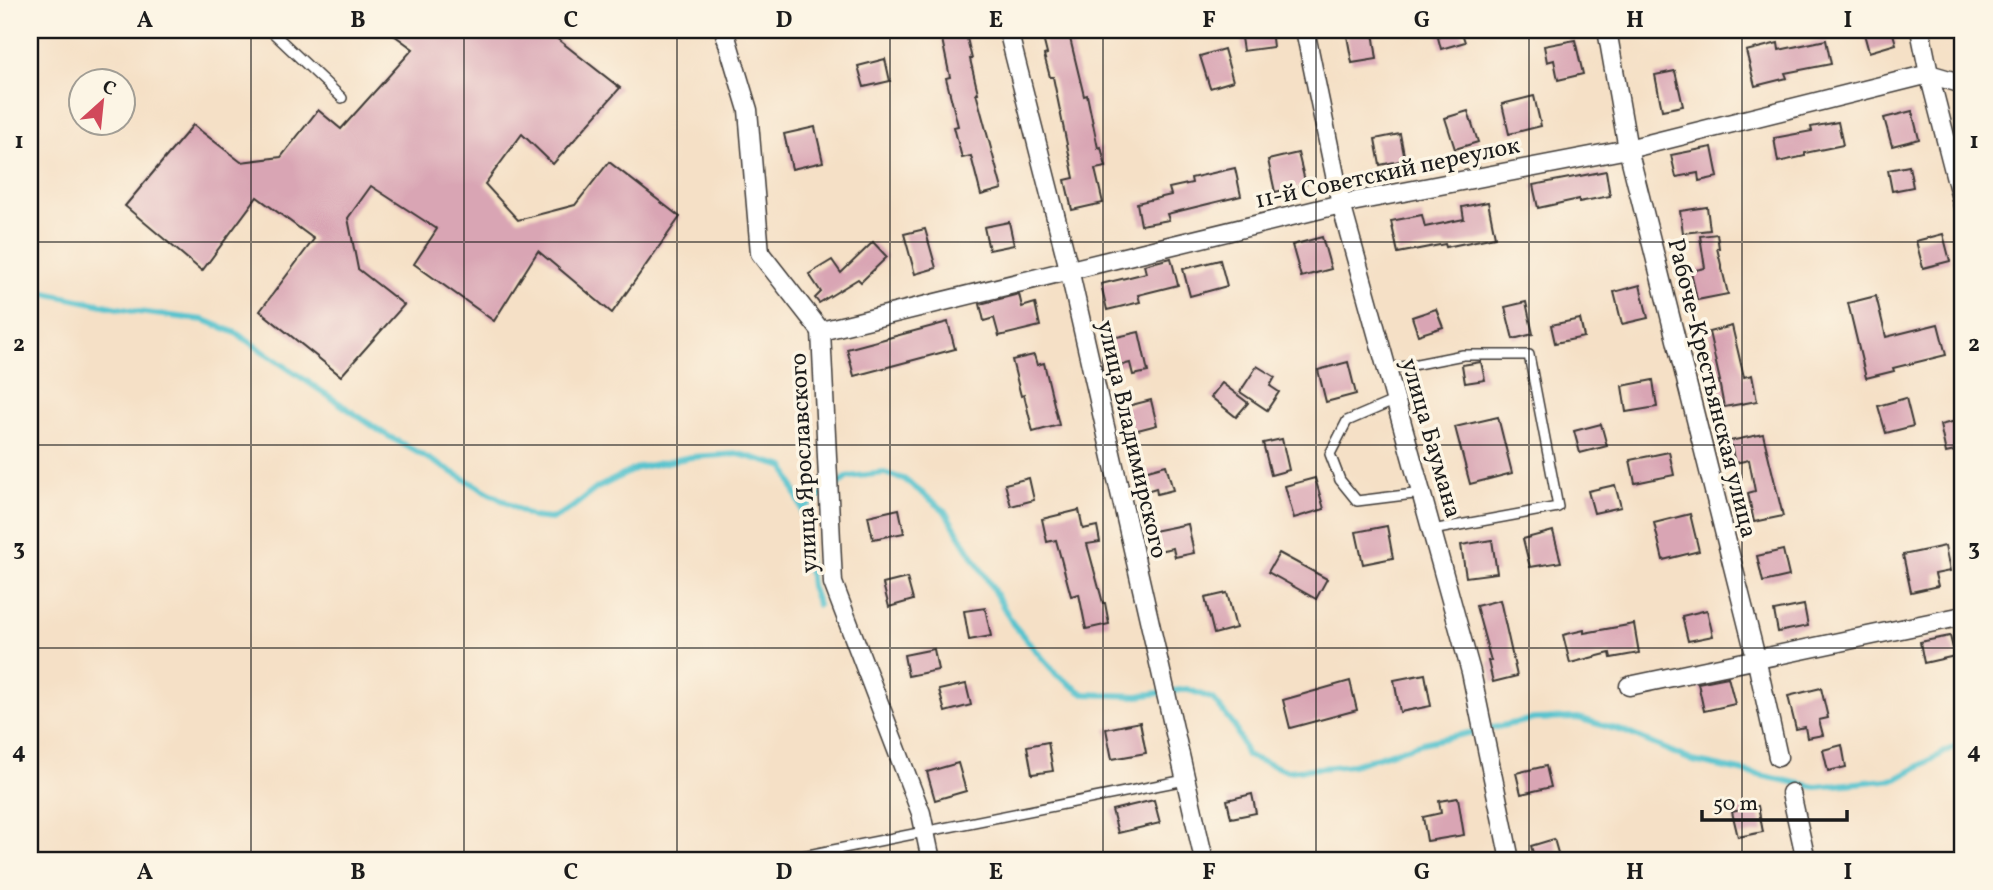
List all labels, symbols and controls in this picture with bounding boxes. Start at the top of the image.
text: A [137,5,153,37]
text: B [350,5,366,37]
text: C [564,5,578,37]
text: D [776,5,793,37]
text: E [989,5,1003,37]
text: F [1202,5,1216,37]
text: G [1414,5,1430,37]
text: H [1626,5,1644,37]
text: I [1844,5,1852,37]
north arrow [66,66,136,136]
text: С [97,74,120,103]
text: 1 [14,126,24,158]
text: 1 [1969,126,1979,158]
street label: 11-й Советский переулок [1252,129,1523,219]
street label: Рабоче-Крестьянская улица [1657,235,1765,542]
street label: улица Владимирского [1087,317,1175,562]
text: 2 [13,329,25,361]
text: 2 [1968,329,1980,361]
street label: улица Ярославского [782,352,828,574]
street label: улица Баумана [1391,355,1469,522]
text: 3 [13,533,25,565]
text: 3 [1968,533,1980,565]
text: 4 [12,736,26,768]
text: 4 [1967,736,1981,768]
scale bar [1702,778,1848,822]
text: 50 m [1713,790,1758,819]
text: A [137,857,153,889]
text: B [350,857,366,889]
text: C [564,857,578,889]
text: D [776,857,793,889]
text: E [989,857,1003,889]
text: F [1202,857,1216,889]
text: G [1414,857,1430,889]
text: H [1626,857,1644,889]
text: I [1844,857,1852,889]

